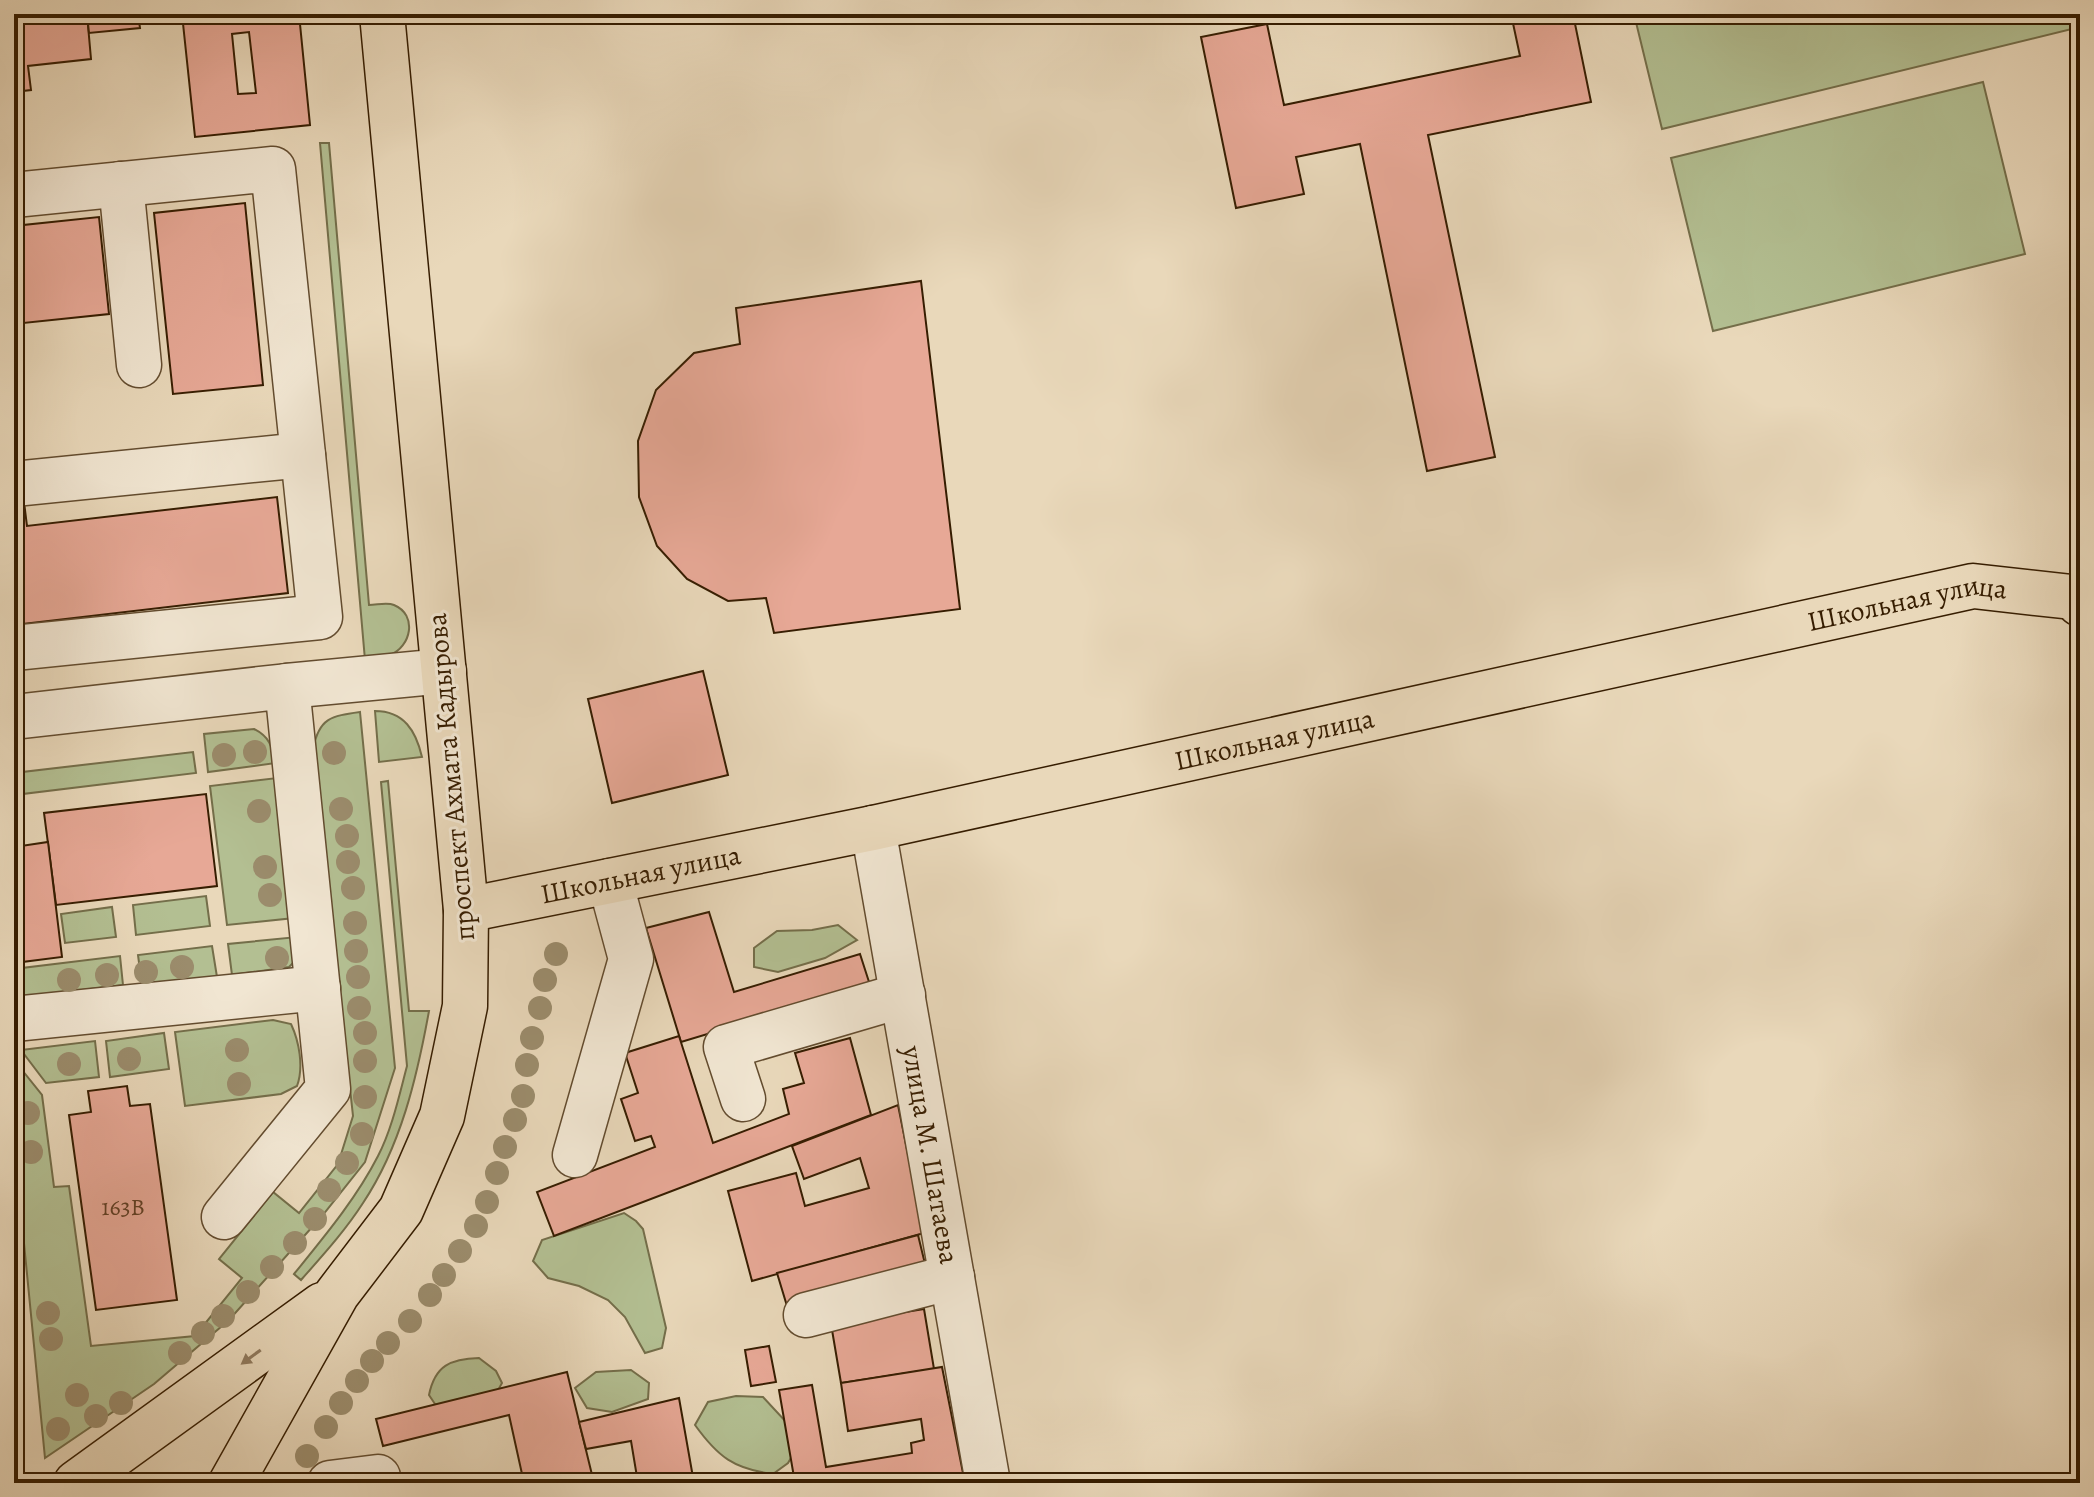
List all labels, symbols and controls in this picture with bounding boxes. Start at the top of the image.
street label: Школьная улица [1804,566,2009,641]
street label: проспект Ахмата Кадырова [418,611,484,942]
street label: Школьная улица [1171,699,1378,780]
street label: Школьная улица [537,836,744,914]
street label: улица М. Шатаева [892,1042,968,1267]
house number: 163В [101,1191,145,1223]
one-way arrow [241,1349,262,1364]

